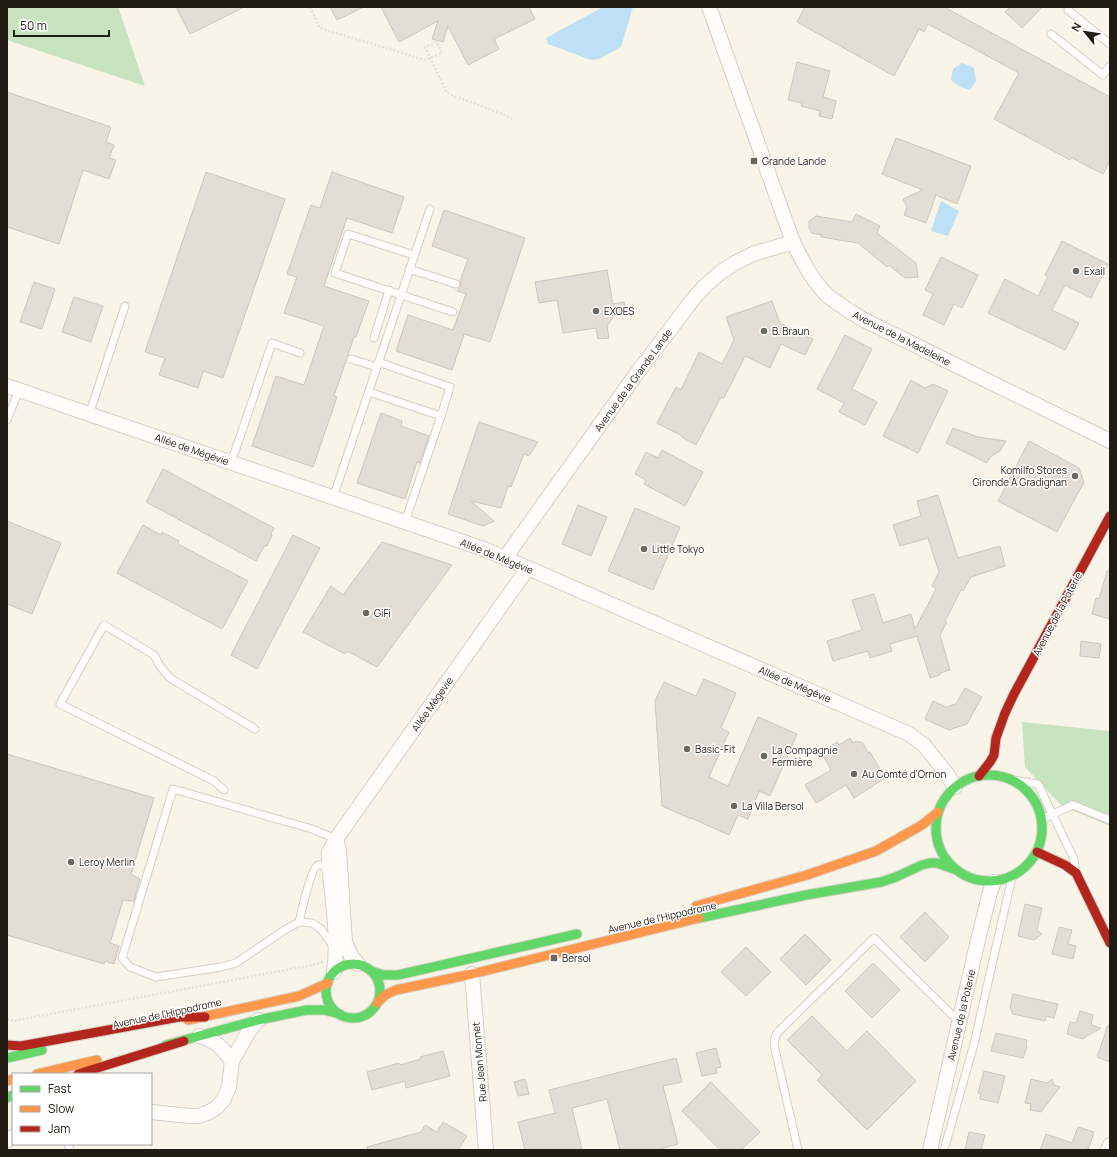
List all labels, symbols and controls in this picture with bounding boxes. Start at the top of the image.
scale bar [14,12,109,38]
north arrow [1065,12,1105,52]
text: 50 m [20,17,47,34]
text: N [1067,19,1084,34]
place label: Grande Lande [762,154,826,168]
marker: Grande Lande [749,156,759,166]
place label: Exail [1084,264,1105,278]
marker: Exail [1071,266,1081,276]
place label: EXOES [604,304,634,318]
marker: EXOES [591,306,601,316]
street label: Avenue de la Madeleine [851,307,953,369]
place label: B. Braun [772,324,809,338]
street label: Avenue de la Grande Lande [591,326,675,434]
marker: B. Braun [759,326,769,336]
street label: Allée de Mégévie [153,430,231,468]
place label: Komilfo Stores Gironde À Gradignan [973,463,1067,489]
marker: Komilfo Stores Gironde À Gradignan [1070,471,1080,481]
street label: Allée de Mégévie [458,535,536,577]
place label: Little Tokyo [652,542,704,556]
marker: Little Tokyo [639,544,649,554]
street label: Avenue de la Poterie [1029,569,1085,658]
place label: GiFi [374,606,391,620]
marker: GiFi [361,608,371,618]
street label: Allée de Mégévie [757,662,834,706]
street label: Allée Mègevie [408,674,456,734]
place label: Basic-Fit [695,742,735,756]
place label: La Compagnie Fermière [772,743,838,769]
marker: Basic-Fit [682,744,692,754]
marker: La Compagnie Fermière [759,751,769,761]
place label: Au Comté d'Ornon [862,767,946,781]
marker: Au Comté d'Ornon [849,769,859,779]
place label: La Villa Bersol [742,799,804,813]
marker: La Villa Bersol [729,801,739,811]
place label: Leroy Merlin [79,855,135,869]
marker: Leroy Merlin [66,857,76,867]
street label: Avenue de l'Hippodrome [606,898,718,936]
place label: Bersol [562,951,591,965]
marker: Bersol [549,953,559,963]
street label: Avenue de la Poterie [944,968,978,1062]
street label: Avenue de l'Hippodrome [111,995,223,1031]
street label: Rue Jean Monnet [469,1022,489,1102]
legend [12,1073,152,1145]
text: Fast [48,1080,72,1097]
text: Slow [48,1100,74,1117]
text: Jam [48,1120,70,1137]

